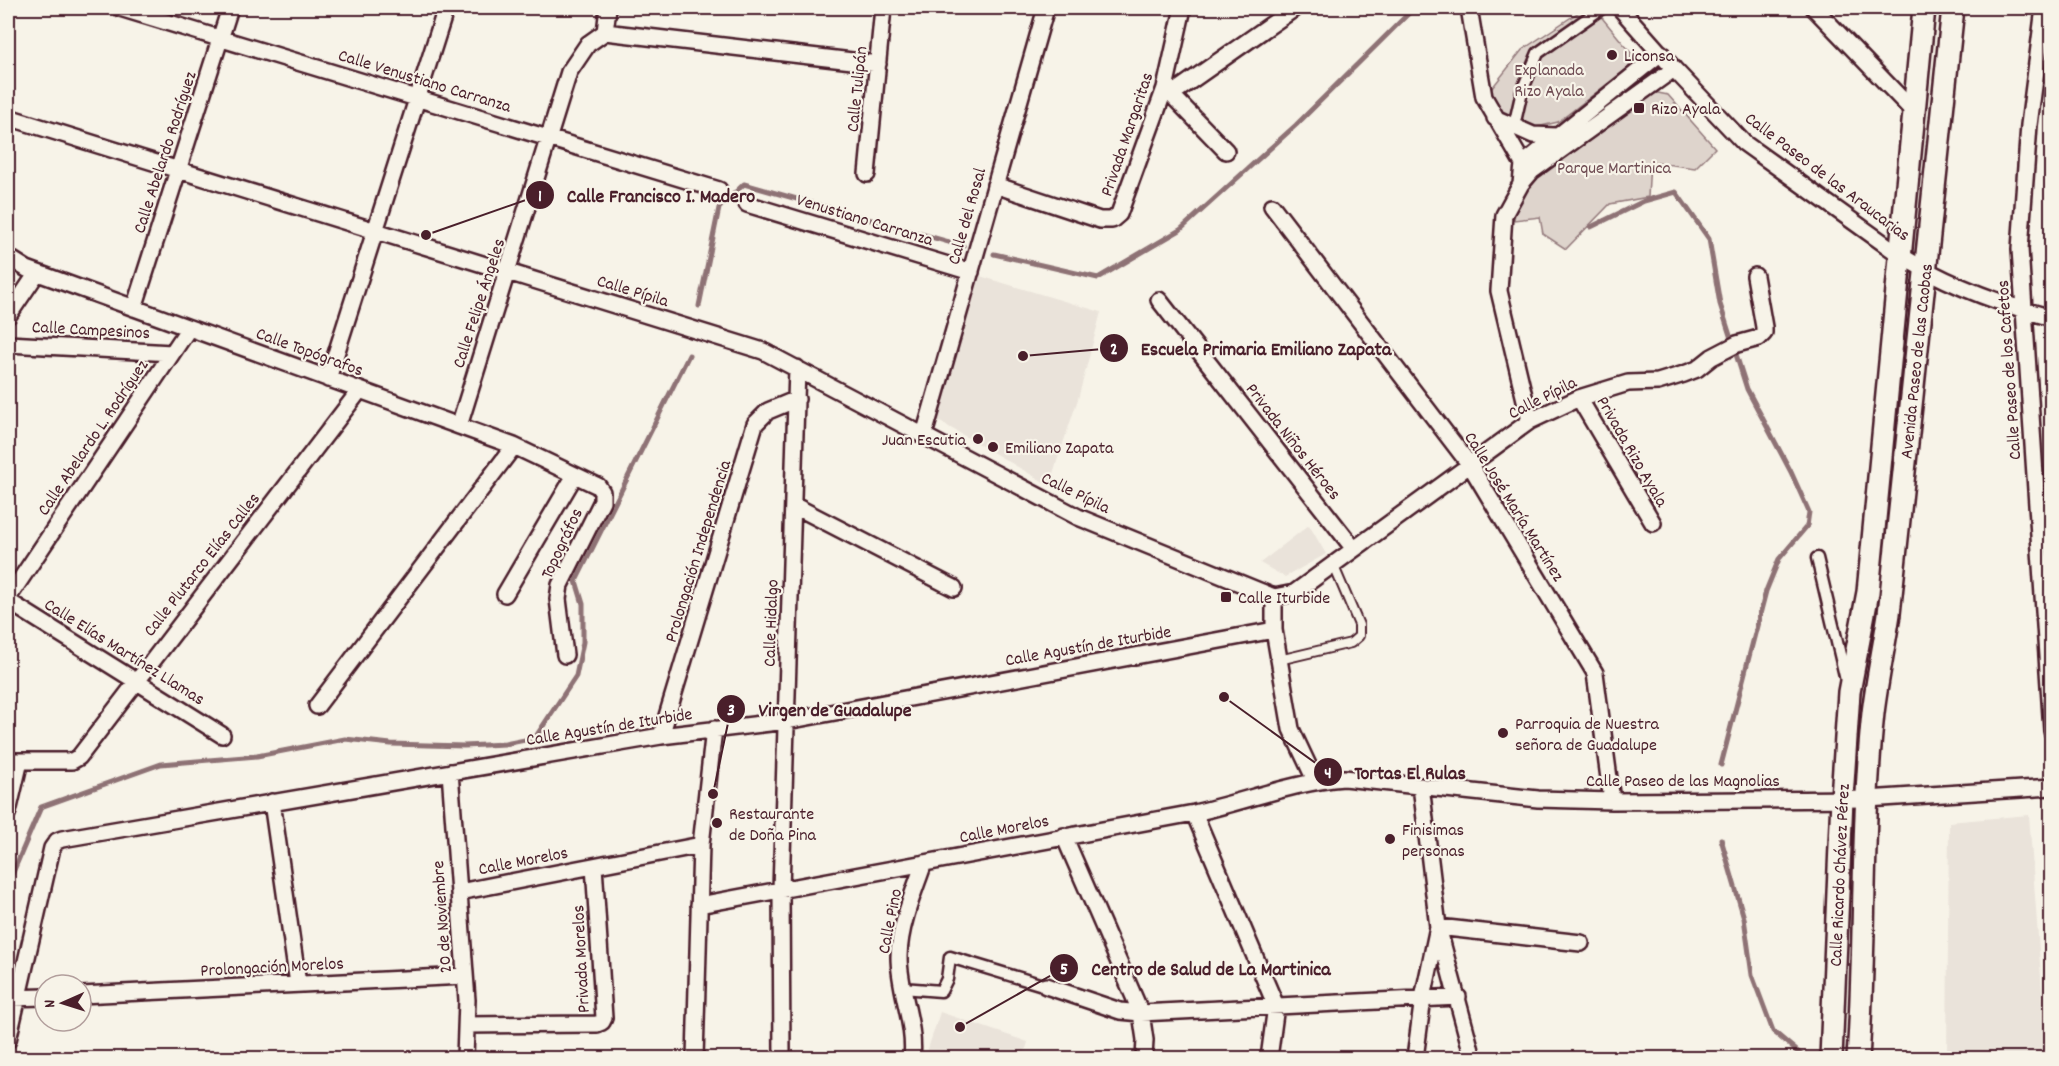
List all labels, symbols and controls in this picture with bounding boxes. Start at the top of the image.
street label: Calle Venustiano Carranza [335,44,514,121]
street label: Calle Tulipán [842,45,875,133]
place label: Liconsa [1624,45,1675,70]
marker: Liconsa [1605,48,1619,62]
park label: Explanada Rizo Ayala [1514,59,1584,105]
street label: Calle Abelardo Rodríguez [128,68,204,237]
street label: Privada Margaritas [1095,69,1161,200]
place label: Rizo Ayala [1651,98,1721,123]
marker: Rizo Ayala [1632,101,1646,115]
street label: Calle Paseo de las Araucarias [1739,107,1914,249]
park label: Parque Martinica [1557,157,1672,182]
street label: Calle del Rosal [943,165,994,268]
callout: Calle Francisco I. Madero [525,176,768,214]
text: Calle Francisco I. Madero [567,184,755,212]
text: 1 [538,185,542,210]
street label: Venustiano Carranza [793,189,936,254]
street label: Calle Felipe Ángeles [448,236,513,372]
street label: Avenida Paseo de las Caobas [1895,262,1941,460]
street label: Calle Pípila [593,270,672,315]
street label: Calle Paseo de los Cafetos [1992,279,2029,461]
street label: Calle Campesinos [31,316,151,347]
street label: Calle Topógrafos [252,322,366,384]
callout: Escuela Primaria Emiliano Zapata [1099,329,1403,367]
text: Escuela Primaria Emiliano Zapata [1141,337,1392,365]
text: 2 [1110,338,1118,363]
street label: Calle Abelardo L. Rodríguez [32,355,156,521]
street label: Calle Pípila [1505,371,1582,427]
street label: Privada Niños Héroes [1238,379,1346,506]
street label: Privada Rizo Ayala [1589,392,1673,513]
street label: Calle José María Martínez [1457,428,1569,587]
place label: Juan Escutia [882,429,967,454]
marker: Juan Escutia [971,432,985,446]
place label: Emiliano Zapata [1005,437,1114,462]
marker: Emiliano Zapata [986,440,1000,454]
street label: Prolongación Independencia [660,457,739,646]
street label: Calle Pípila [1036,467,1114,522]
street label: Calle Plutarco Elías Calles [139,488,267,643]
street label: Topográfos [536,505,591,583]
street label: Calle Hidalgo [758,579,787,667]
place label: Calle Iturbide [1238,587,1330,612]
marker: Calle Iturbide [1219,590,1233,604]
street label: Calle Elías Martínez Llamas [39,593,209,713]
street label: Calle Agustín de Iturbide [1004,621,1173,674]
callout: Virgen de Guadalupe [716,690,924,728]
text: Virgen de Guadalupe [758,698,912,726]
text: 3 [727,699,735,724]
street label: Calle Agustín de Iturbide [524,703,694,754]
place label: Parroquia de Nuestra señora de Guadalupe [1515,713,1660,759]
marker: Parroquia de Nuestra señora de Guadalupe [1496,726,1510,740]
callout: Tortas El Rulas [1313,753,1478,791]
text: Tortas El Rulas [1354,761,1466,789]
text: 4 [1324,762,1332,787]
street label: Calle Paseo de las Magnolias [1586,770,1780,795]
street label: Calle Ricardo Chávez Pérez [1825,783,1858,967]
place label: Restaurante de Doña Pina [729,803,816,849]
street label: Calle Morelos [957,810,1052,851]
marker: Restaurante de Doña Pina [710,816,724,830]
place label: Finisimas personas [1402,819,1465,865]
marker: Finisimas personas [1383,832,1397,846]
street label: Calle Morelos [476,842,571,883]
street label: 20 de Noviembre [427,860,460,974]
street label: Calle Pino [873,887,910,956]
street label: Privada Morelos [567,904,598,1014]
callout: Centro de Salud de La Martinica [1049,949,1342,987]
street label: Prolongación Morelos [200,952,345,985]
text: Centro de Salud de La Martinica [1091,957,1331,985]
text: 5 [1060,958,1068,983]
north arrow [33,973,93,1033]
text: N [39,999,62,1008]

